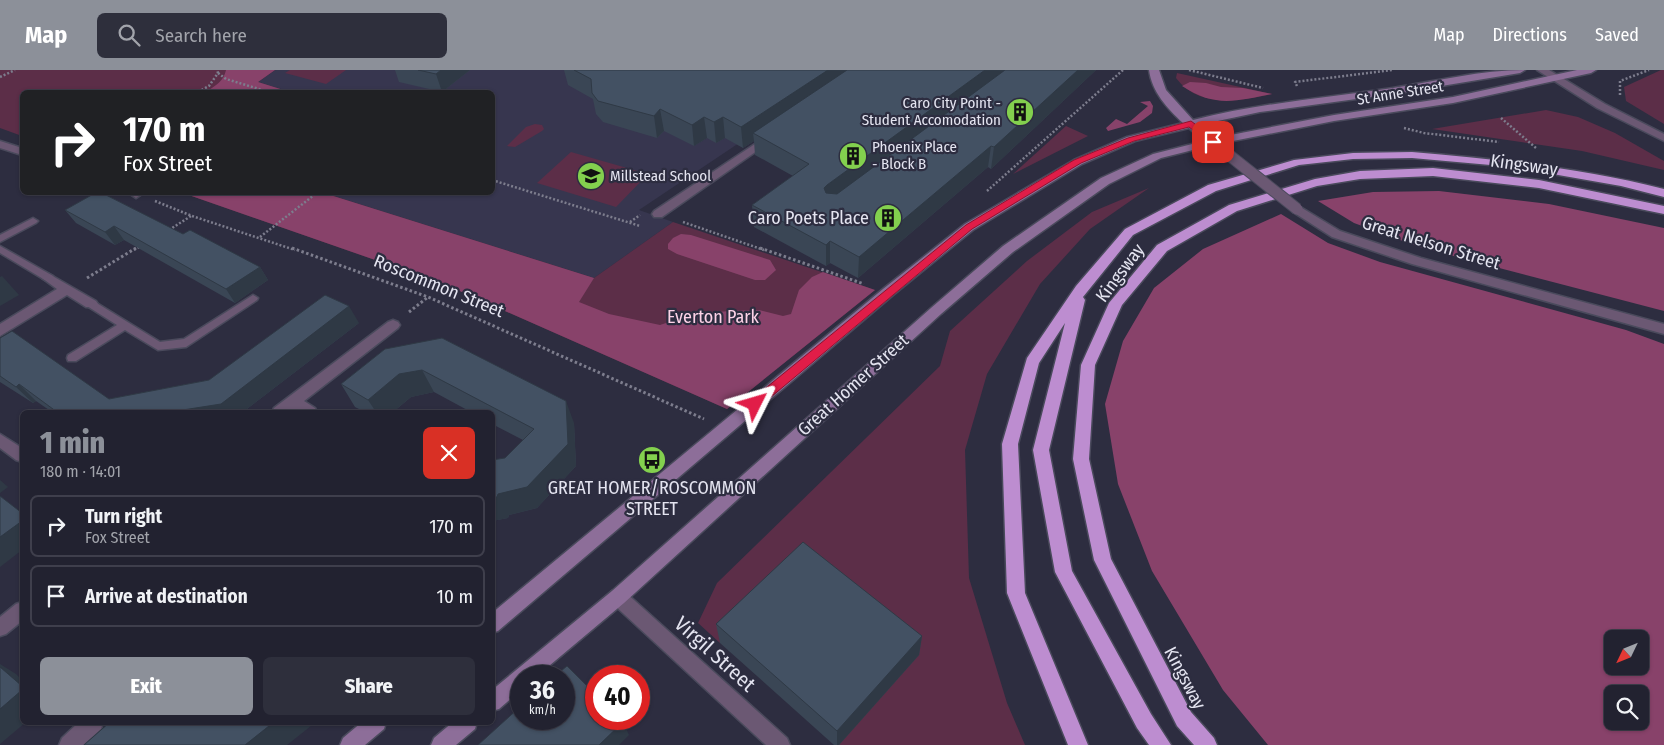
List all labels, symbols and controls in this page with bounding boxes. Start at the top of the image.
search box [97,13,447,58]
text: Map [25,21,67,49]
icon: search [115,21,143,49]
text: Search here [155,24,247,47]
text: Map [1433,24,1465,46]
text: Directions [1493,24,1567,46]
text: Saved [1595,24,1639,46]
street label: St Anne Street [1355,77,1445,109]
place label: Caro City Point - Student Accomodation [862,94,1001,129]
building icon: Caro City Point - Student Accomodation [1005,97,1035,127]
text: 170 m [123,108,206,150]
icon: right [40,110,105,175]
pin [1192,121,1234,163]
icon: arrive [1199,128,1227,156]
place label: Phoenix Place - Block B [872,138,957,173]
building icon: Phoenix Place - Block B [838,141,868,171]
street label: Kingsway [1489,149,1559,181]
text: Fox Street [123,150,212,177]
school or university icon: Millstead School [576,161,606,191]
place label: Millstead School [610,167,711,185]
building icon: Caro Poets Place [873,203,903,233]
place label: Caro Poets Place [748,207,869,229]
street label: Great Nelson Street [1359,212,1503,275]
street label: Kingsway [1091,239,1149,307]
street label: Roscommon Street [371,250,508,322]
park label: Everton Park [667,306,760,328]
street label: Great Homer Street [793,329,913,441]
position arrow [728,377,780,429]
text: 1 min [40,425,105,461]
button: close [423,427,475,479]
bus stop icon: GREAT HOMER/ROSCOMMON STREET [637,445,667,475]
text: 180 m · 14:01 [40,462,121,481]
place label: GREAT HOMER/ROSCOMMON STREET [548,477,756,520]
text: Turn right [85,505,162,528]
icon: right [42,512,70,540]
text: 170 m [429,515,473,538]
text: Fox Street [85,528,150,547]
icon: arrive [42,582,70,610]
text: Arrive at destination [85,585,248,608]
text: 10 m [437,585,473,608]
street label: Virgil Street [669,611,761,697]
north arrow [1604,630,1649,675]
map controls [1604,630,1649,730]
street label: Kingsway [1159,643,1211,713]
button: Exit [40,657,253,715]
button: Share [263,657,475,715]
speed limit sign: 40 [585,665,650,730]
text: 36 [530,676,555,706]
button: search [1604,685,1649,730]
text: km/h [529,703,556,717]

